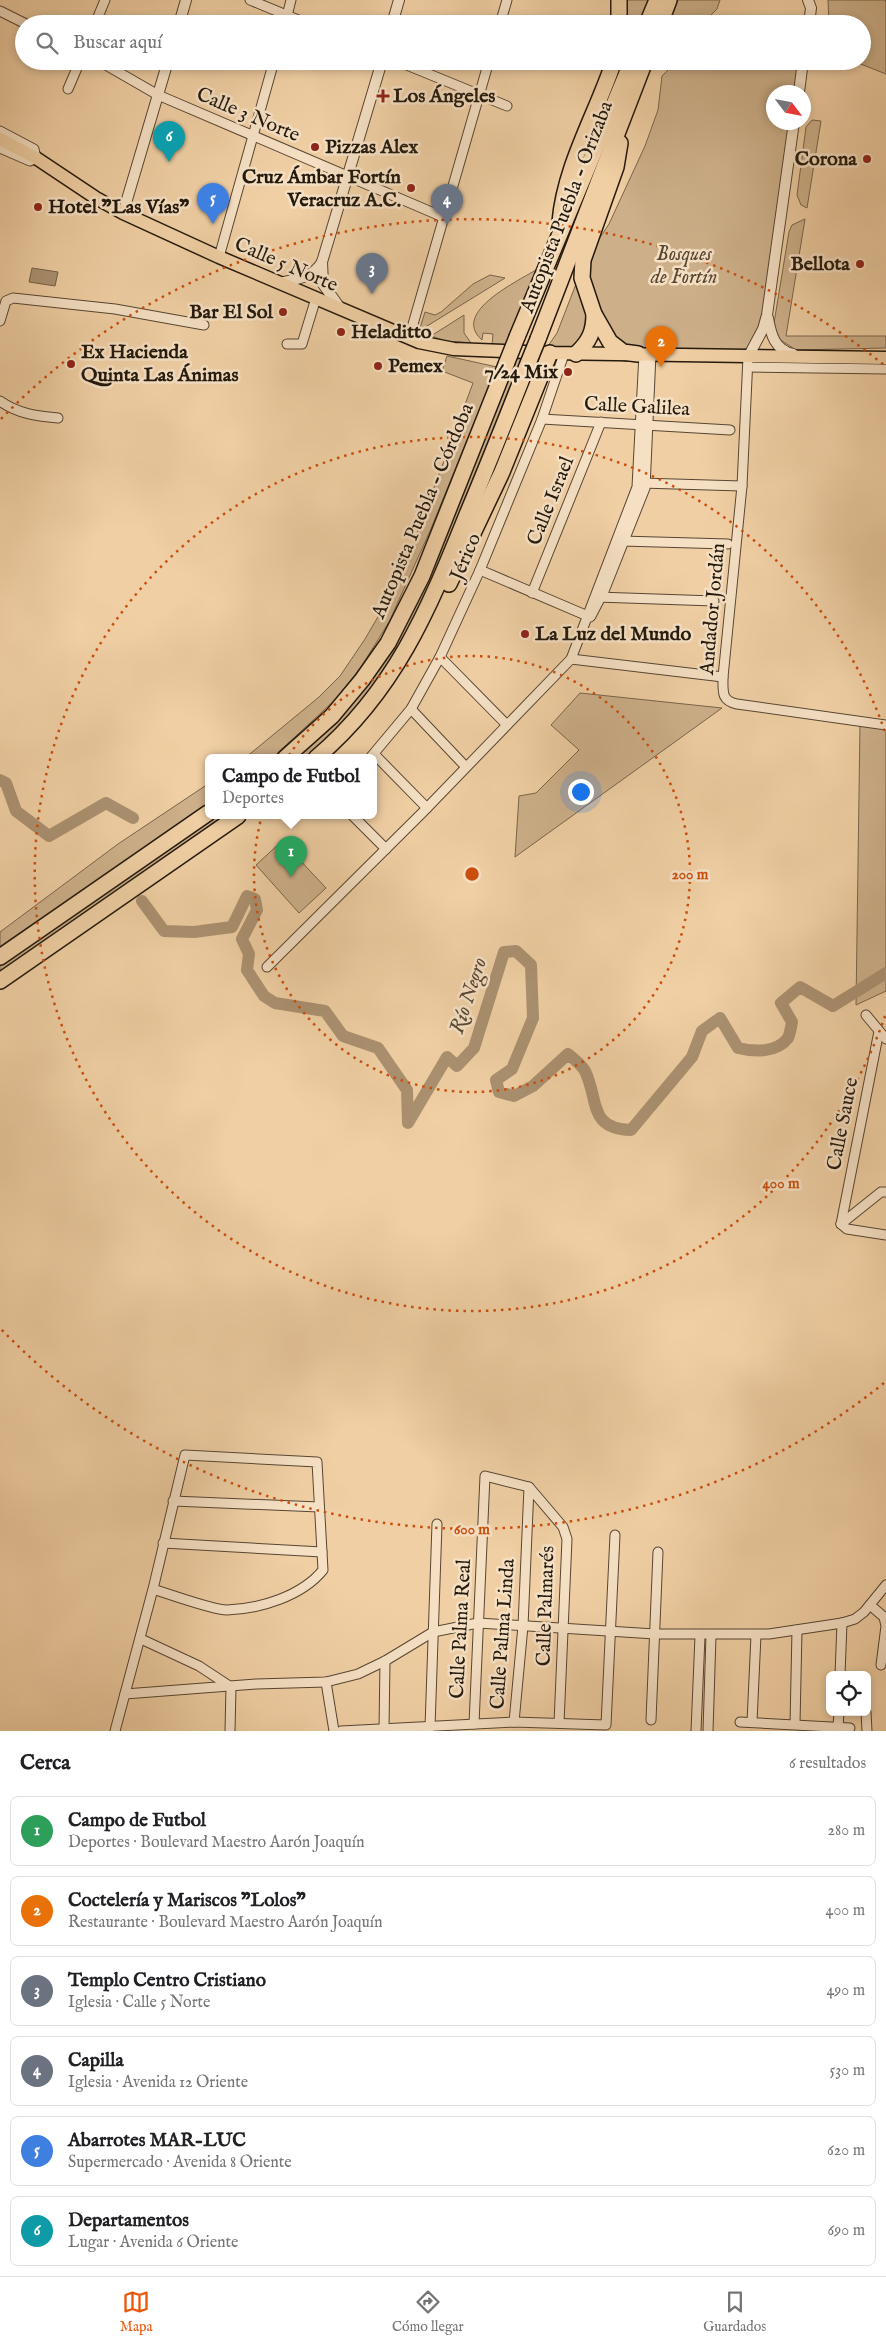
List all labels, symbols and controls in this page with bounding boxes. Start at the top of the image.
search box [15,15,871,70]
icon: search [33,29,61,57]
text: Buscar aquí [73,31,162,55]
street label: Calle 3 Norte [192,82,304,148]
place label: Los Ángeles [393,84,495,109]
north arrow [766,85,811,130]
marker: Los Ángeles [377,90,389,102]
street label: Autopista Puebla - Orizaba [515,97,619,317]
pin: 6 [153,121,185,162]
place label: Pizzas Alex [325,135,419,160]
marker: Pizzas Alex [309,141,321,153]
place label: Corona [795,147,857,172]
marker: Corona [861,153,873,165]
place label: Cruz Ámbar Fortín Veracruz A.C. [242,165,401,213]
marker: Cruz Ámbar Fortín Veracruz A.C. [405,182,417,194]
pin: 5 [197,183,229,224]
pin: 4 [431,184,463,225]
place label: Hotel "Las Vías" [48,195,189,220]
marker: Hotel "Las Vías" [32,201,44,213]
street label: Calle 5 Norte [231,232,341,298]
park label: Bosques de Fortín [650,242,717,290]
place label: Bellota [790,252,850,277]
pin: 3 [356,253,388,294]
marker: Bellota [854,258,866,270]
place label: Bar El Sol [189,300,274,325]
marker: Bar El Sol [277,306,289,318]
place label: Heladitto [351,320,432,345]
marker: Heladitto [335,326,347,338]
pin: 2 [645,326,677,367]
place label: Ex Hacienda Quinta Las Ánimas [81,340,238,388]
place label: Pemex [388,354,443,379]
marker: Ex Hacienda Quinta Las Ánimas [65,358,77,370]
marker: Pemex [372,360,384,372]
place label: 7/24 Mix [485,360,558,385]
marker: 7/24 Mix [562,366,574,378]
street label: Calle Galilea [583,392,691,422]
street label: Autopista Puebla - Córdoba [366,399,480,623]
street label: Calle Israel [522,452,580,549]
street label: Jérico [444,529,487,586]
street label: Andador Jordán [695,542,731,677]
place label: La Luz del Mundo [535,622,691,647]
marker: La Luz del Mundo [519,628,531,640]
popup [205,754,377,819]
text: Campo de Futbol [222,765,360,789]
your location [568,779,594,805]
text: Deportes [222,789,284,809]
pin: 1 [275,836,307,877]
centre of rings [463,865,481,883]
text: 200 m [672,865,709,884]
water label: Río Negro [444,954,494,1038]
street label: Calle Sauce [822,1075,864,1173]
text: 400 m [763,1174,800,1193]
text: 600 m [454,1520,490,1539]
street label: Calle Palmarés [531,1545,561,1667]
street label: Calle Palma Real [445,1558,477,1699]
street label: Calle Palma Linda [485,1558,521,1710]
map controls [826,1671,871,1716]
button: locate [826,1671,871,1716]
text: Cerca [20,1750,70,1777]
text: 6 resultados [789,1754,866,1774]
text: Campo de Futbol [68,1809,206,1833]
text: 1 [34,1821,40,1841]
text: 280 m [828,1821,865,1841]
text: Deportes · Boulevard Maestro Aarón Joaquín [68,1833,365,1853]
text: Coctelería y Mariscos "Lolos" [68,1889,306,1913]
text: 2 [33,1901,41,1921]
text: 400 m [826,1901,865,1921]
text: Restaurante · Boulevard Maestro Aarón Joaquín [68,1913,383,1933]
text: Templo Centro Cristiano [68,1969,266,1993]
text: 3 [34,1981,40,2001]
text: 490 m [826,1981,865,2001]
text: Iglesia · Calle 5 Norte [68,1993,210,2013]
text: Capilla [68,2049,124,2073]
text: 4 [33,2061,41,2081]
text: 530 m [830,2061,865,2081]
text: Iglesia · Avenida 12 Oriente [68,2073,248,2093]
text: Abarrotes MAR-LUC [68,2129,246,2153]
text: 5 [34,2141,40,2161]
text: 620 m [827,2141,865,2161]
text: Supermercado · Avenida 8 Oriente [68,2153,292,2173]
text: Departamentos [68,2209,189,2233]
text: 6 [34,2221,40,2241]
text: 690 m [828,2221,865,2241]
text: Lugar · Avenida 6 Oriente [68,2233,238,2253]
tab: Mapa [120,2288,153,2336]
tab: Cómo llegar [392,2288,464,2336]
tab: Guardados [703,2288,766,2336]

